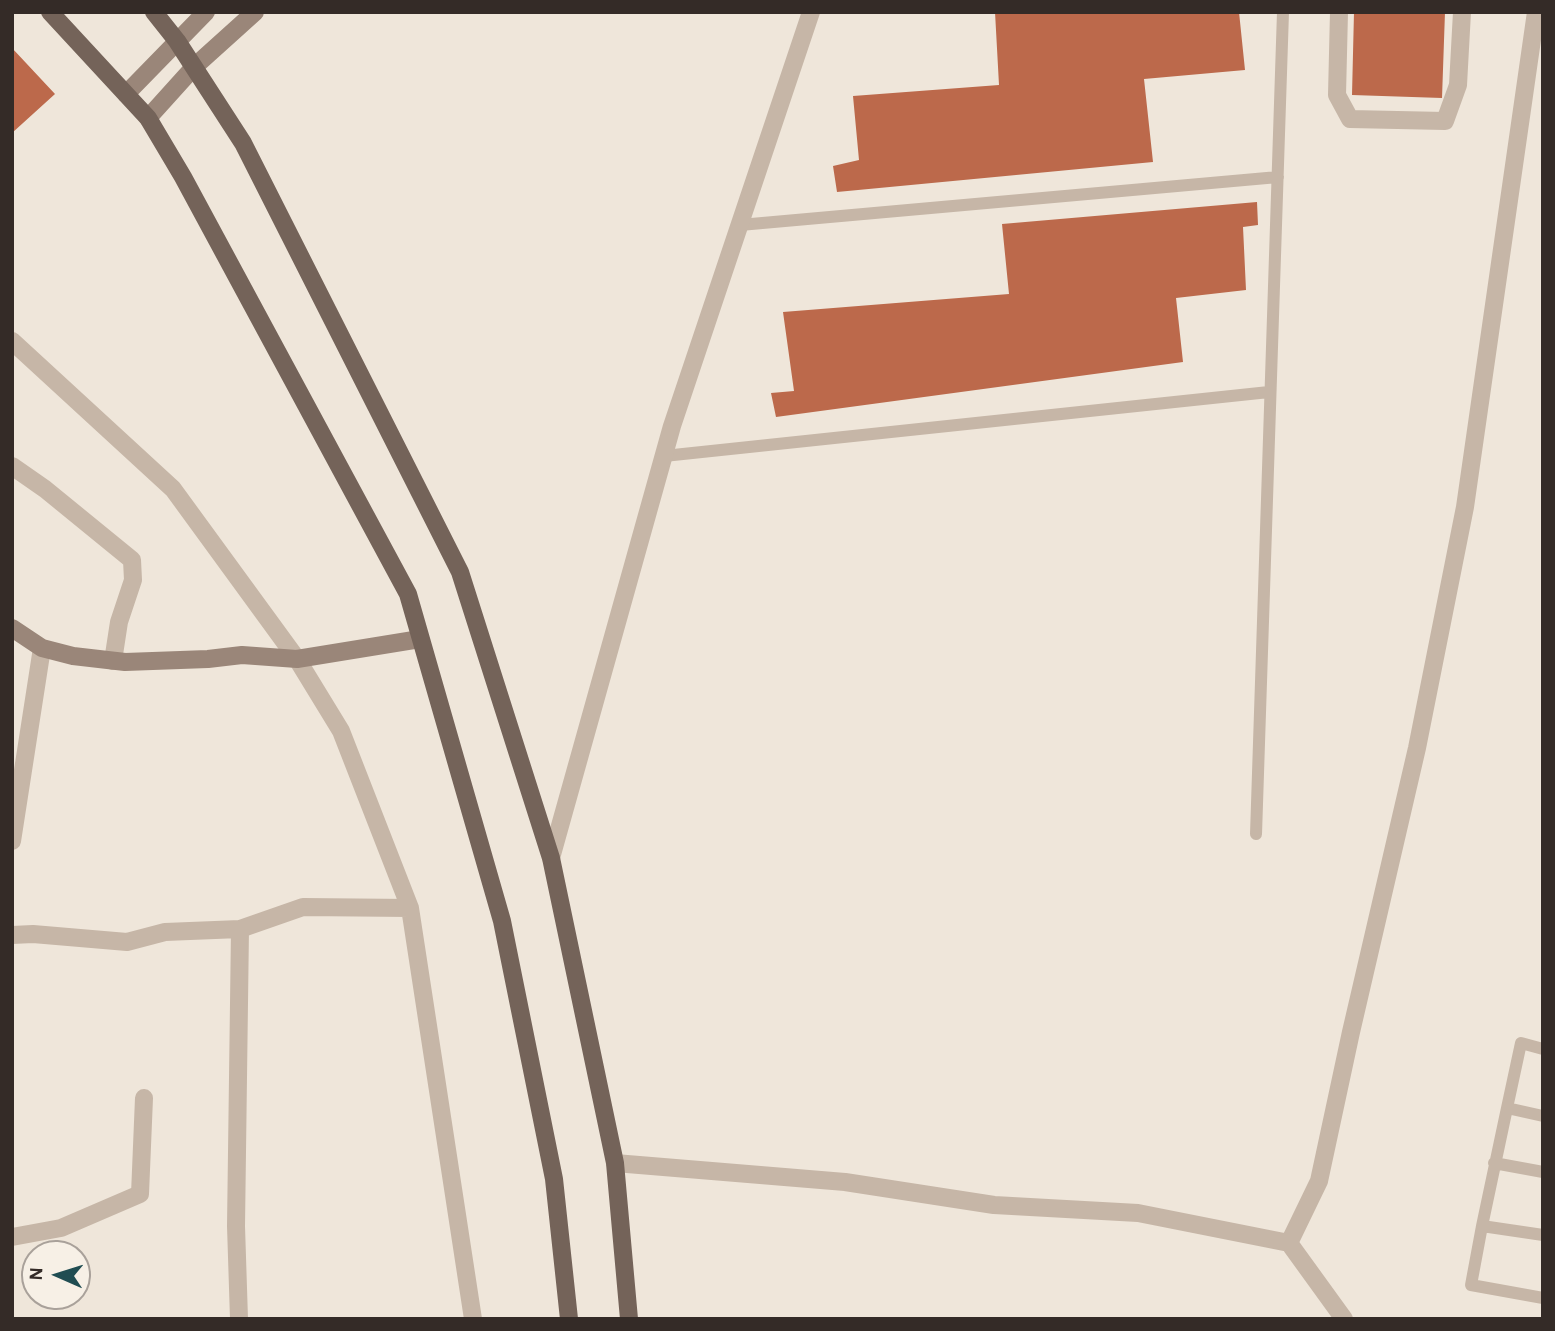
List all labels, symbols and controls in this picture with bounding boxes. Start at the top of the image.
north arrow [21,1240,91,1310]
text: N [27,1267,46,1281]

